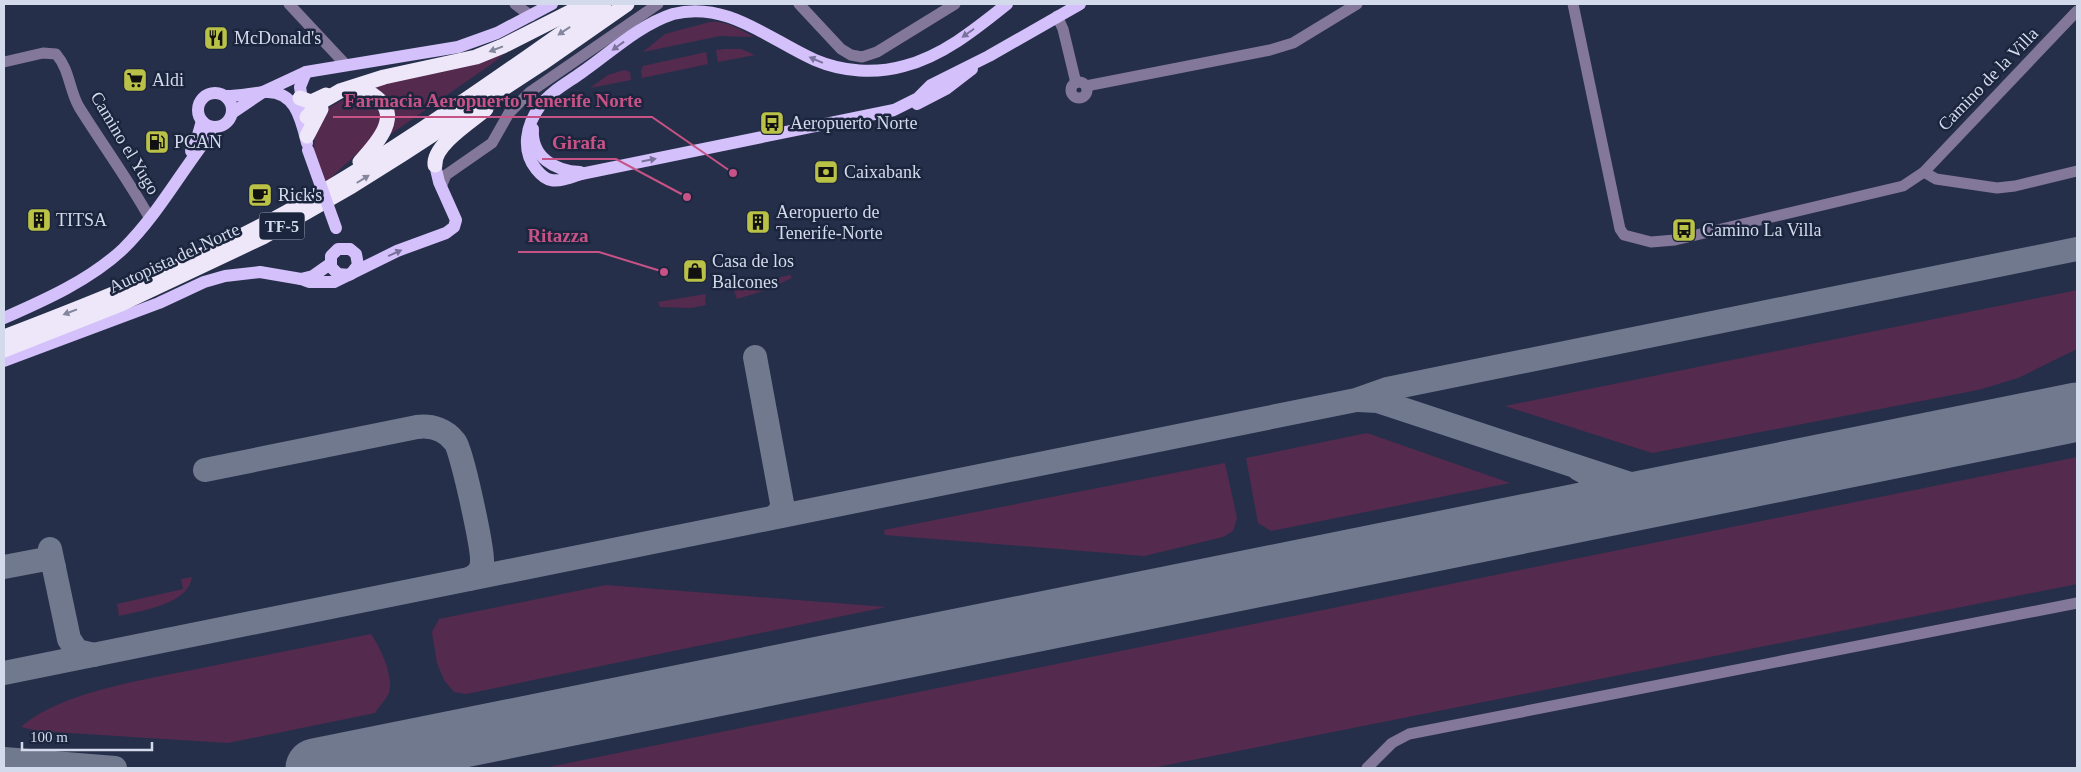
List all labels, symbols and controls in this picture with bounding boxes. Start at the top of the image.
street label: Camino de la Villa [1934,23,2042,135]
restaurant icon: McDonald's [203,25,229,51]
one-way arrow [557,26,570,36]
place label: McDonald's [234,28,321,48]
one-way arrow [961,28,975,38]
one-way arrow [612,41,625,51]
one-way arrow [488,45,503,53]
one-way arrow [809,55,823,63]
supermarket icon: Aldi [122,67,148,93]
place label: Aldi [152,70,184,90]
callout: Farmacia Aeropuerto Tenerife Norte [333,83,652,117]
street label: Camino el Yugo [86,88,164,198]
text: Farmacia Aeropuerto Tenerife Norte [344,90,642,111]
bus stop icon: Aeropuerto Norte [759,110,785,136]
place label: Aeropuerto Norte [790,113,917,133]
callout: Girafa [542,125,616,159]
fuel station icon: PCAN [144,129,170,155]
place label: PCAN [174,132,222,152]
text: Girafa [552,132,606,153]
one-way arrow [641,156,657,164]
bank icon: Caixabank [813,159,839,185]
place label: Caixabank [844,162,921,182]
one-way arrow [356,174,370,184]
cafe icon: Rick's [247,182,273,208]
place label: Rick's [278,185,322,205]
place label: Aeropuerto de Tenerife-Norte [776,202,883,243]
building icon: TITSA [26,207,52,233]
building icon: Aeropuerto de Tenerife-Norte [745,209,771,235]
place label: TITSA [56,210,107,230]
road number: TF-5 [260,212,304,240]
bus stop icon: Camino La Villa [1671,217,1697,243]
callout: Ritazza [518,218,599,252]
street label: Autopista del Norte [105,219,243,297]
place label: Camino La Villa [1702,220,1822,240]
text: Ritazza [527,225,589,246]
one-way arrow [388,248,402,256]
place label: Casa de los Balcones [712,251,794,292]
shop icon: Casa de los Balcones [682,258,708,284]
one-way arrow [63,309,78,316]
scale bar [22,720,152,752]
text: 100 m [30,729,68,745]

